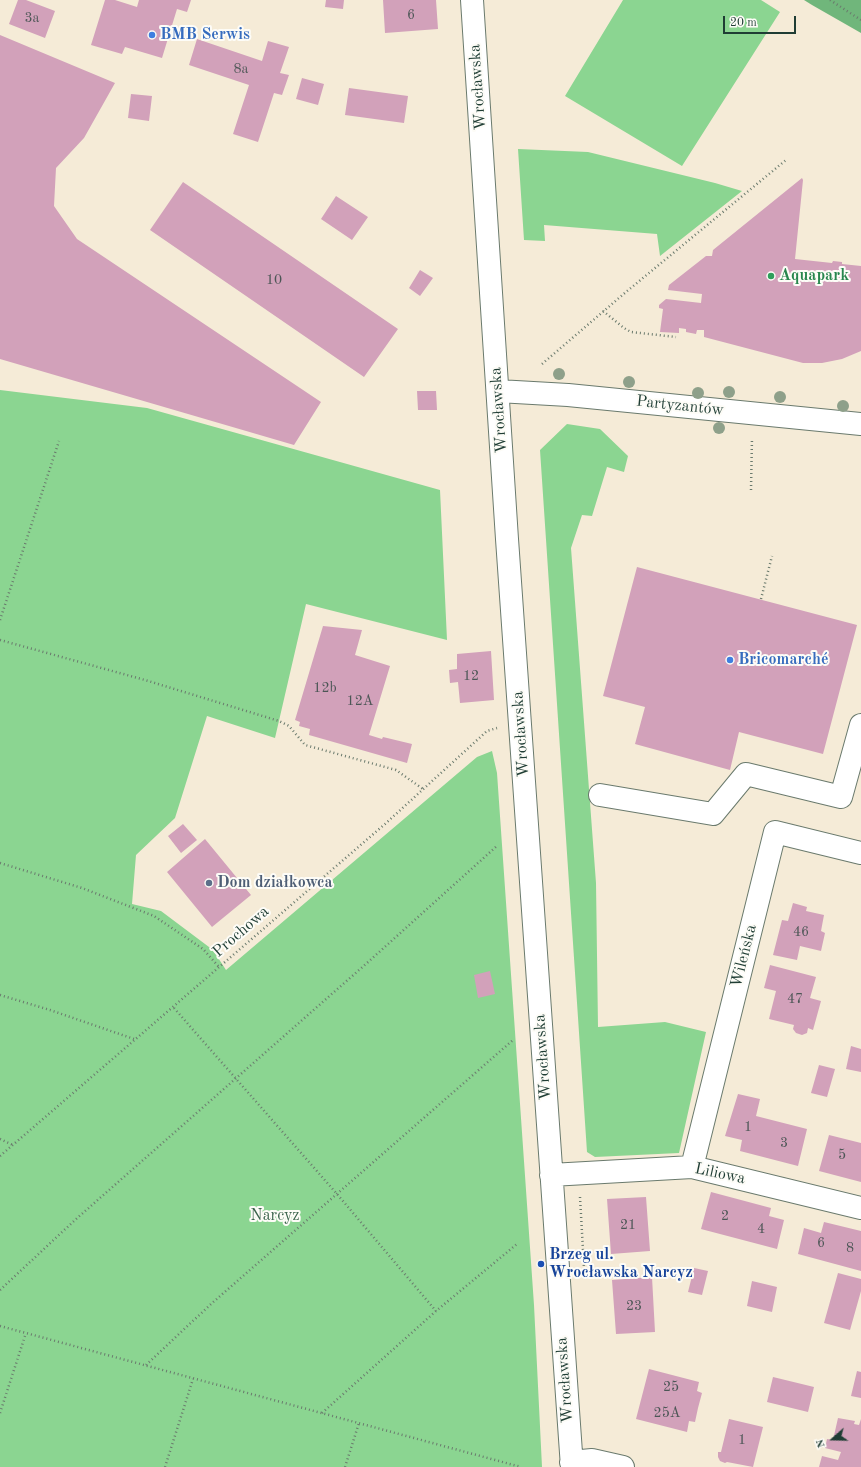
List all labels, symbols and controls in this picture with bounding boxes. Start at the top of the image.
house number: 6 [407,7,415,23]
scale bar [725,8,798,34]
house number: 3a [24,10,40,26]
text: 20 m [730,17,757,29]
place label: BMB Serwis [160,25,250,45]
marker: BMB Serwis [147,30,157,40]
street label: Wrocławska [465,43,491,131]
house number: 8a [233,61,249,77]
place label: Aquapark [779,266,849,286]
marker: Aquapark [766,271,776,281]
house number: 10 [266,272,282,288]
street label: Wrocławska [486,366,512,454]
street label: Partyzantów [635,392,725,420]
place label: Bricomarché [738,650,828,670]
marker: Bricomarché [725,655,735,665]
house number: 12 [463,668,479,684]
house number: 12b [313,680,337,696]
street label: Wrocławska [508,690,534,778]
house number: 12A [347,693,373,709]
place label: Dom działkowca [217,873,333,893]
marker: Dom działkowca [204,878,214,888]
street label: Prochowa [209,902,273,962]
street label: Wileńska [727,923,761,989]
house number: 46 [793,924,809,940]
house number: 47 [787,991,803,1007]
street label: Wrocławska [530,1013,556,1101]
house number: 1 [744,1119,752,1135]
house number: 3 [780,1135,788,1151]
house number: 5 [838,1147,846,1163]
street label: Liliowa [693,1159,747,1189]
park label: Narcyz [250,1206,300,1226]
house number: 2 [721,1208,729,1224]
house number: 21 [620,1217,636,1233]
house number: 4 [757,1221,765,1237]
house number: 6 [817,1235,825,1251]
house number: 8 [846,1240,854,1256]
place label: Brzeg ul. Wrocławska Narcyz [549,1245,693,1283]
marker: Brzeg ul. Wrocławska Narcyz [536,1259,546,1269]
house number: 23 [626,1298,642,1314]
street label: Wrocławska [552,1336,578,1424]
house number: 25 [663,1379,679,1395]
house number: 25A [654,1405,680,1421]
north arrow [813,1419,853,1459]
house number: 1 [738,1432,746,1448]
text: N [815,1437,828,1449]

